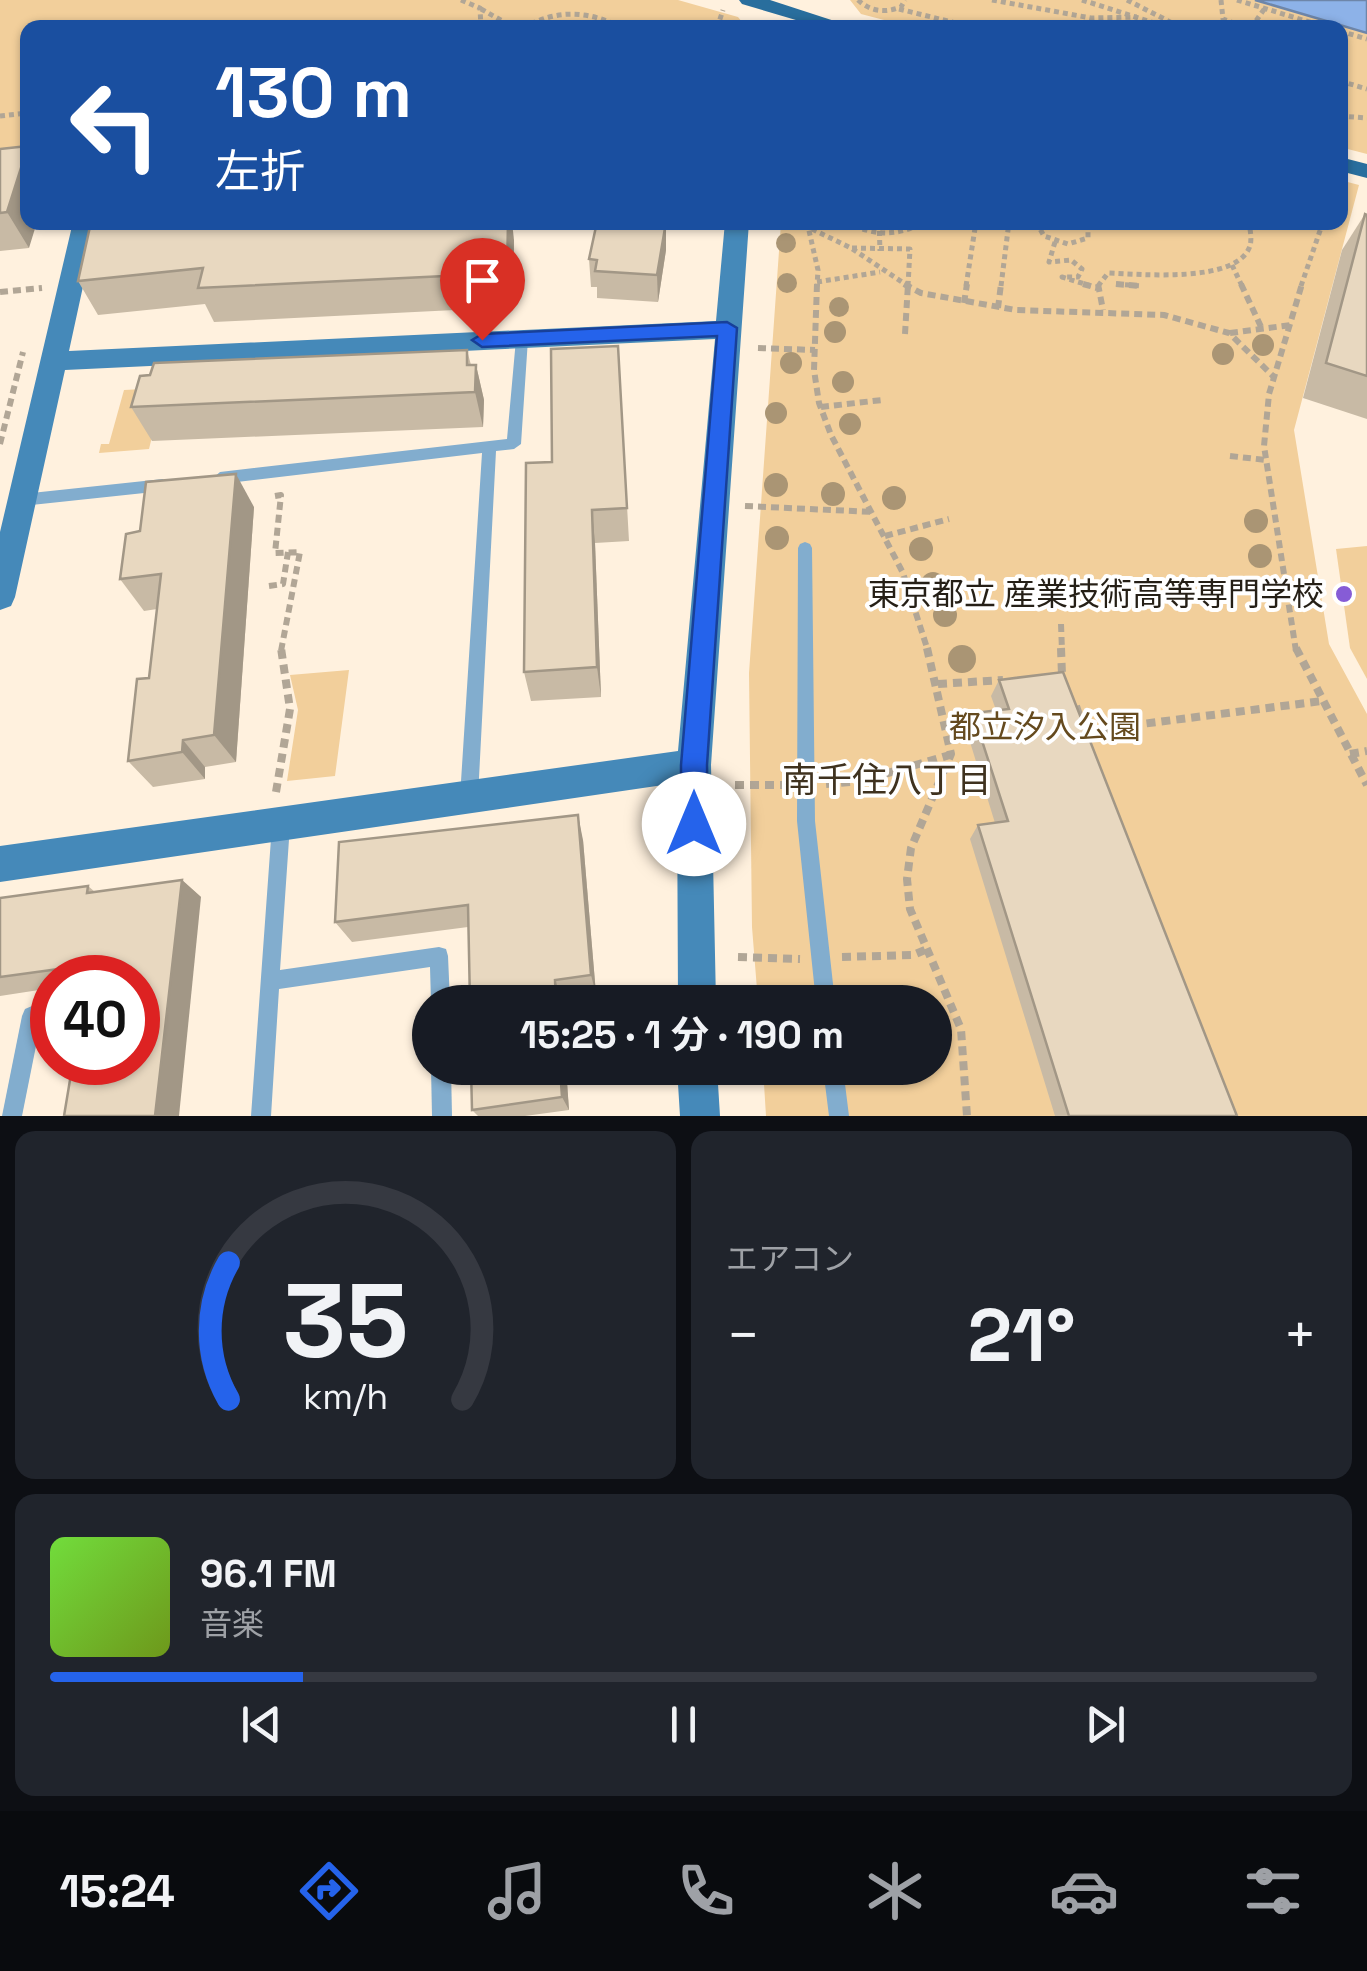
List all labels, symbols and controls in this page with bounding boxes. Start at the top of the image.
text: 130 m [215,48,412,137]
icon: left [50,60,180,190]
text: 左折 [215,143,305,200]
pin [440,238,525,341]
icon: arrive [455,253,510,308]
place label: 東京都立 産業技術高等専門学校 [868,574,1324,614]
marker: 東京都立 産業技術高等専門学校 [1333,583,1355,605]
park label: 都立汐入公園 [949,707,1141,747]
district label: 南千住八丁目 [782,758,992,802]
position arrow [642,772,746,876]
speed limit sign: 40 [30,955,160,1085]
text: 15:25 · 1 分 · 190 m [520,1011,844,1059]
text: エアコン [726,1239,854,1279]
text: 35 [283,1255,408,1387]
text: 21° [967,1287,1076,1383]
text: − [726,1300,760,1370]
text: + [1283,1300,1317,1370]
text: km/h [303,1374,388,1419]
text: 96.1 FM [200,1550,337,1598]
text: 音楽 [200,1604,264,1644]
icon: previous [234,1697,289,1752]
icon: pause [656,1697,711,1752]
icon: next [1078,1697,1133,1752]
icon: directions [294,1856,364,1926]
icon: music [482,1856,552,1926]
icon: phone [671,1856,741,1926]
icon: climate [860,1856,930,1926]
icon: car [1049,1856,1119,1926]
icon: filters [1238,1856,1308,1926]
text: 15:24 [59,1863,175,1920]

